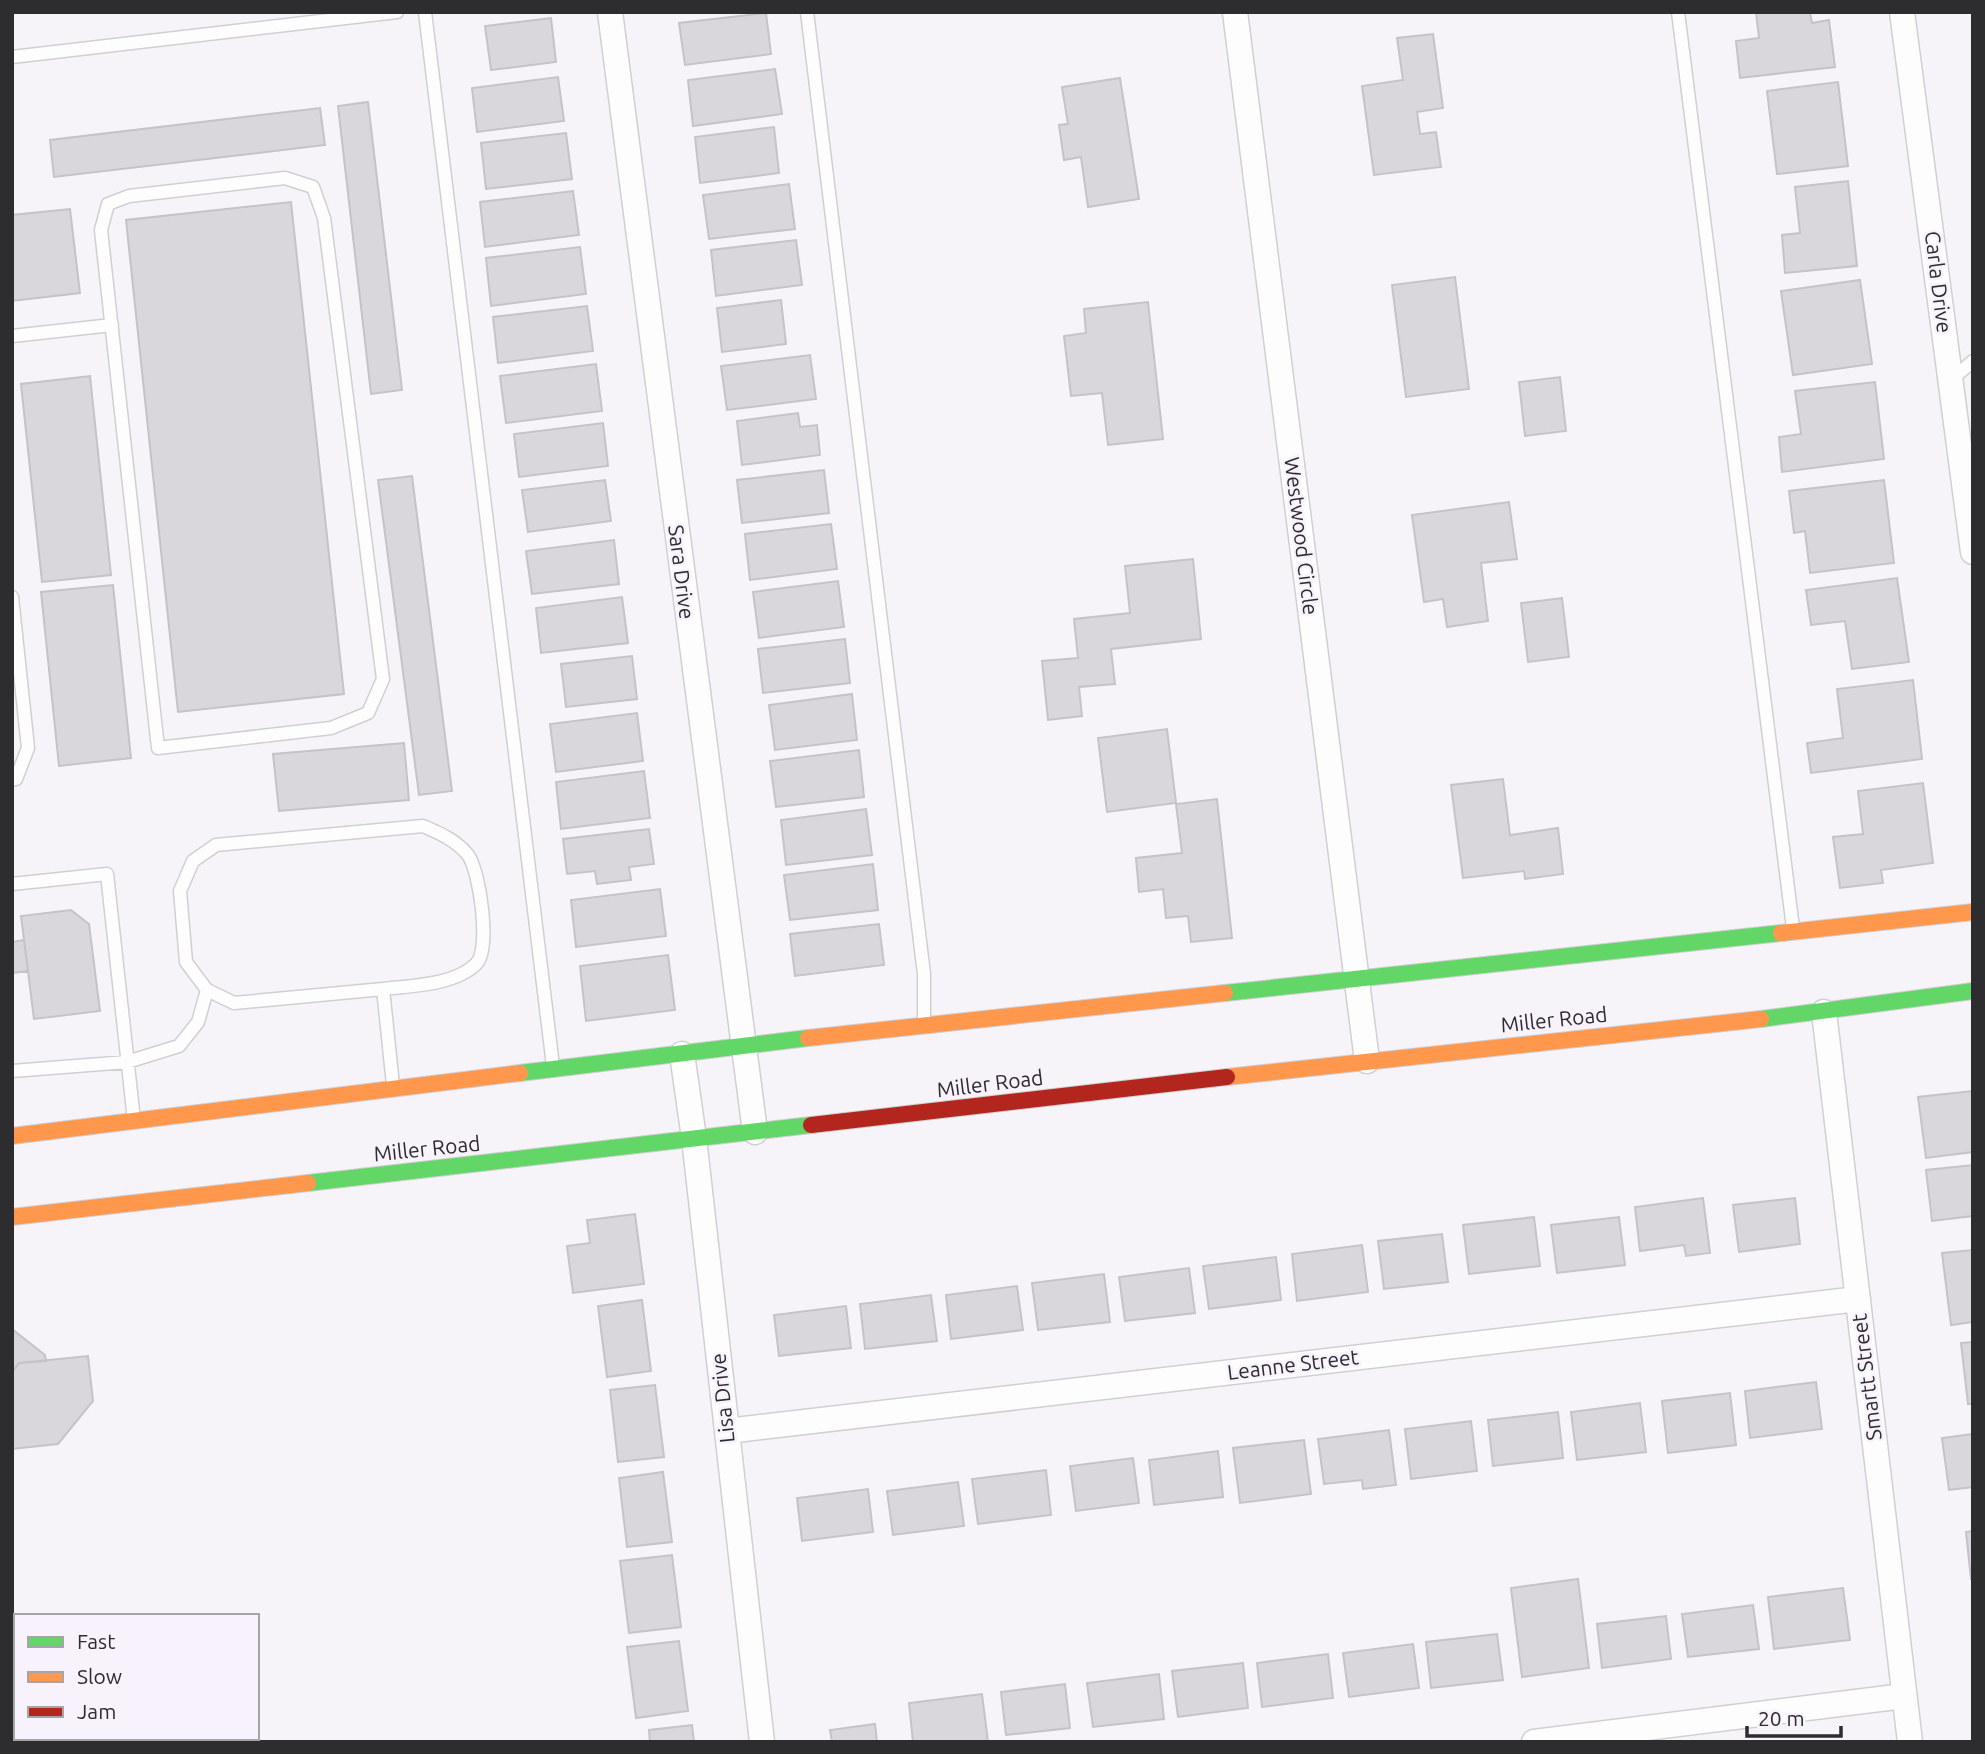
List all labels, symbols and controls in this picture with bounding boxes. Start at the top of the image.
street label: Carla Drive [1921,230,1957,334]
street label: Westwood Circle [1280,456,1324,616]
street label: Sara Drive [664,523,700,620]
street label: Miller Road [1499,1001,1608,1037]
street label: Miller Road [935,1065,1045,1101]
street label: Miller Road [372,1130,481,1166]
street label: Smartt Street [1846,1312,1886,1442]
street label: Leanne Street [1226,1344,1360,1384]
street label: Lisa Drive [705,1352,739,1444]
legend [14,1614,259,1740]
text: Fast [77,1629,115,1653]
text: Slow [77,1664,122,1688]
scale bar [1747,1694,1842,1738]
text: Jam [77,1699,116,1723]
text: 20 m [1758,1706,1805,1730]

